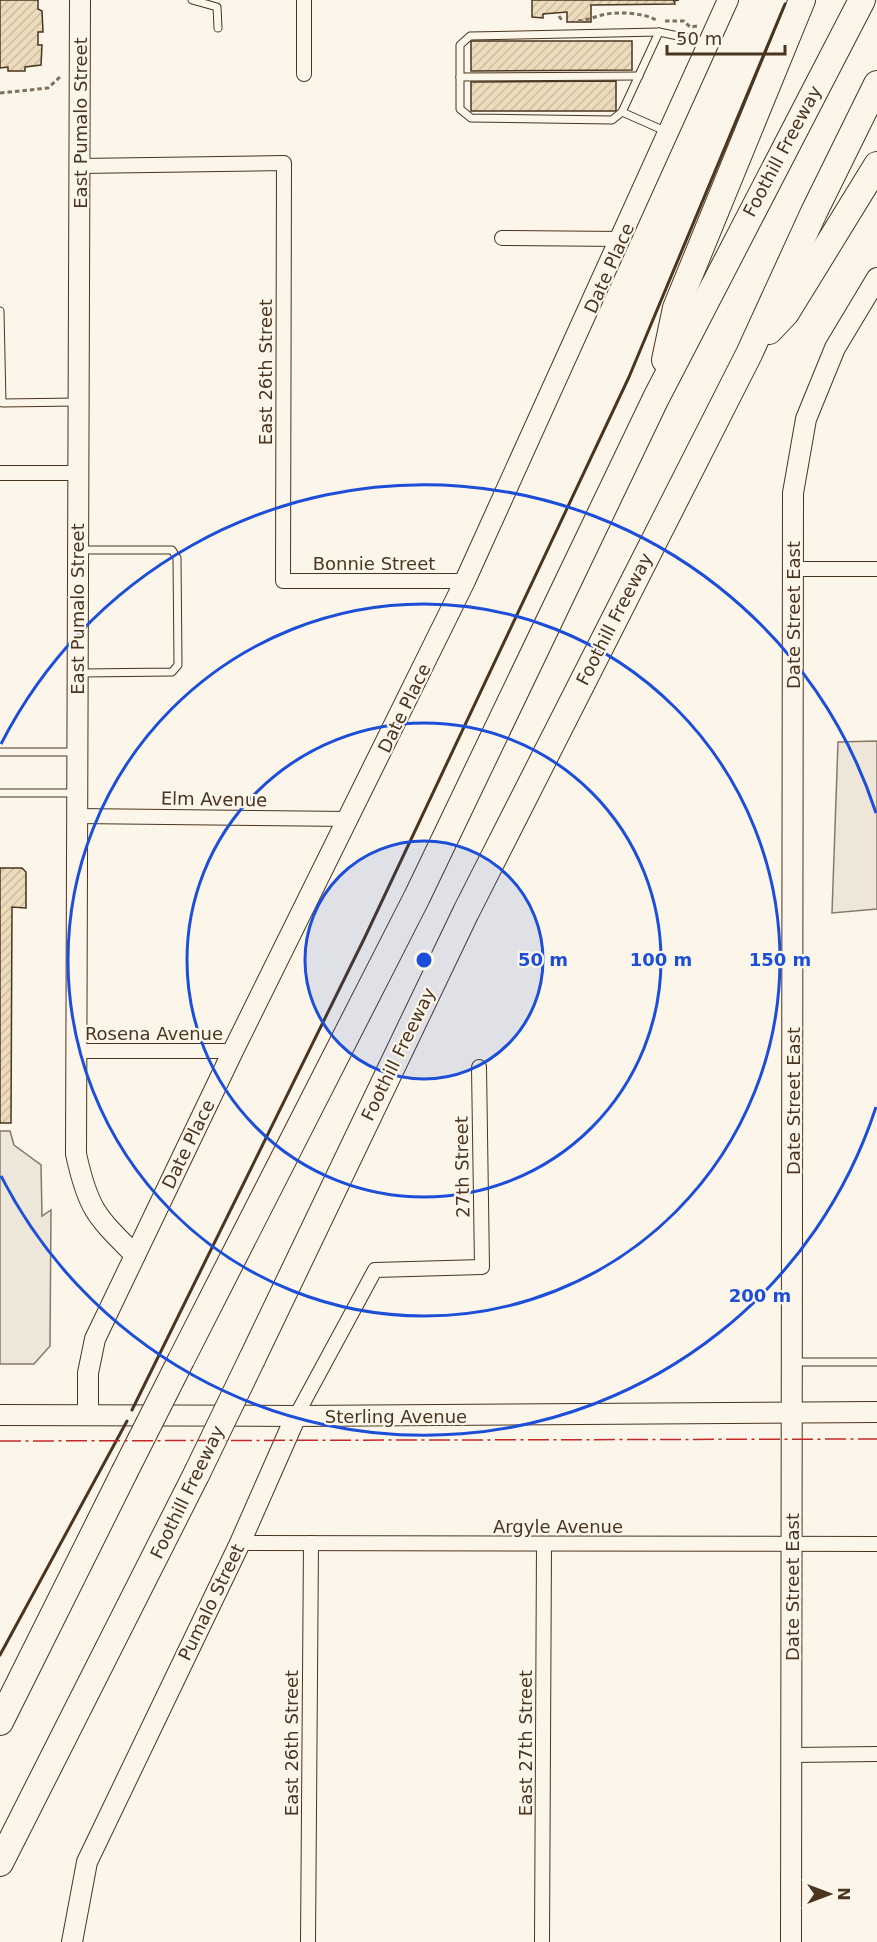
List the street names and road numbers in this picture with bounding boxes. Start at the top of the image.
street label: East Pumalo Street [70,37,91,209]
street label: Foothill Freeway [739,82,826,220]
street label: Date Place [580,220,638,316]
street label: East 26th Street [255,299,276,445]
street label: East Pumalo Street [67,523,88,695]
street label: Date Street East [783,541,804,689]
street label: Foothill Freeway [572,549,657,689]
street label: Bonnie Street [313,553,435,574]
street label: Date Place [373,660,435,756]
street label: Elm Avenue [161,788,267,810]
street label: Foothill Freeway [357,984,439,1124]
street label: Rosena Avenue [85,1023,223,1044]
street label: Date Street East [783,1027,804,1175]
street label: Date Place [157,1096,219,1192]
street label: 27th Street [451,1116,473,1218]
street label: Sterling Avenue [325,1406,467,1427]
street label: Foothill Freeway [146,1422,228,1562]
street label: Date Street East [782,1513,803,1661]
street label: Argyle Avenue [493,1516,623,1537]
street label: Pumalo Street [174,1540,248,1664]
street label: East 26th Street [281,1670,302,1816]
street label: East 27th Street [515,1670,536,1816]

